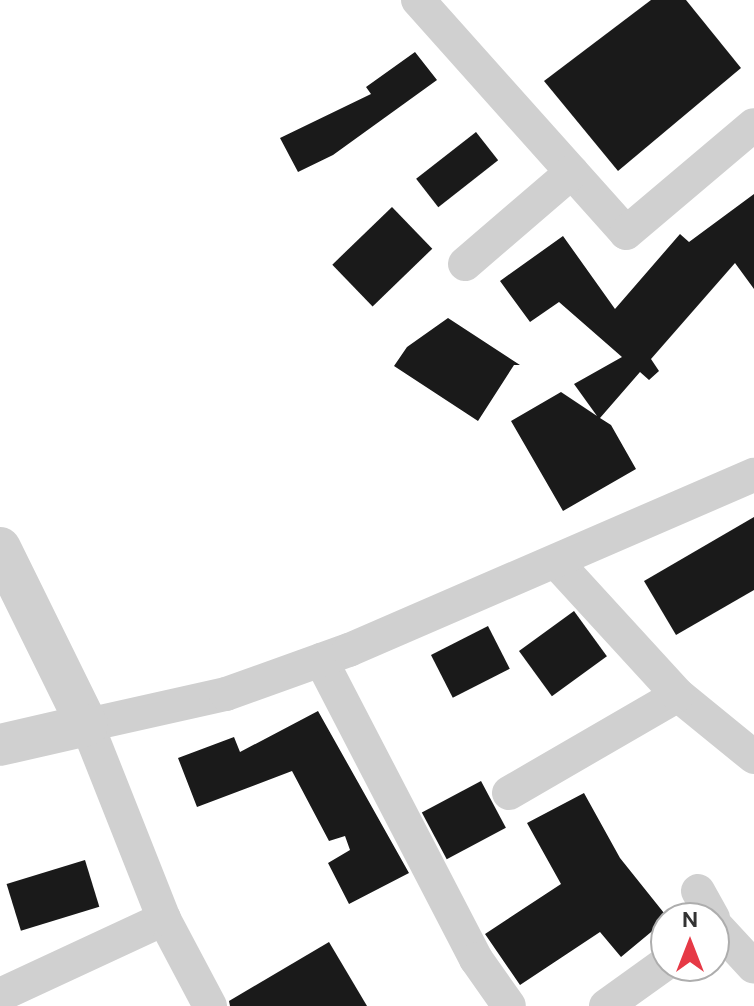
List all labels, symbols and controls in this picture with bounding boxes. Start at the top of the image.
north arrow [650,902,730,982]
text: N [682,905,698,934]

